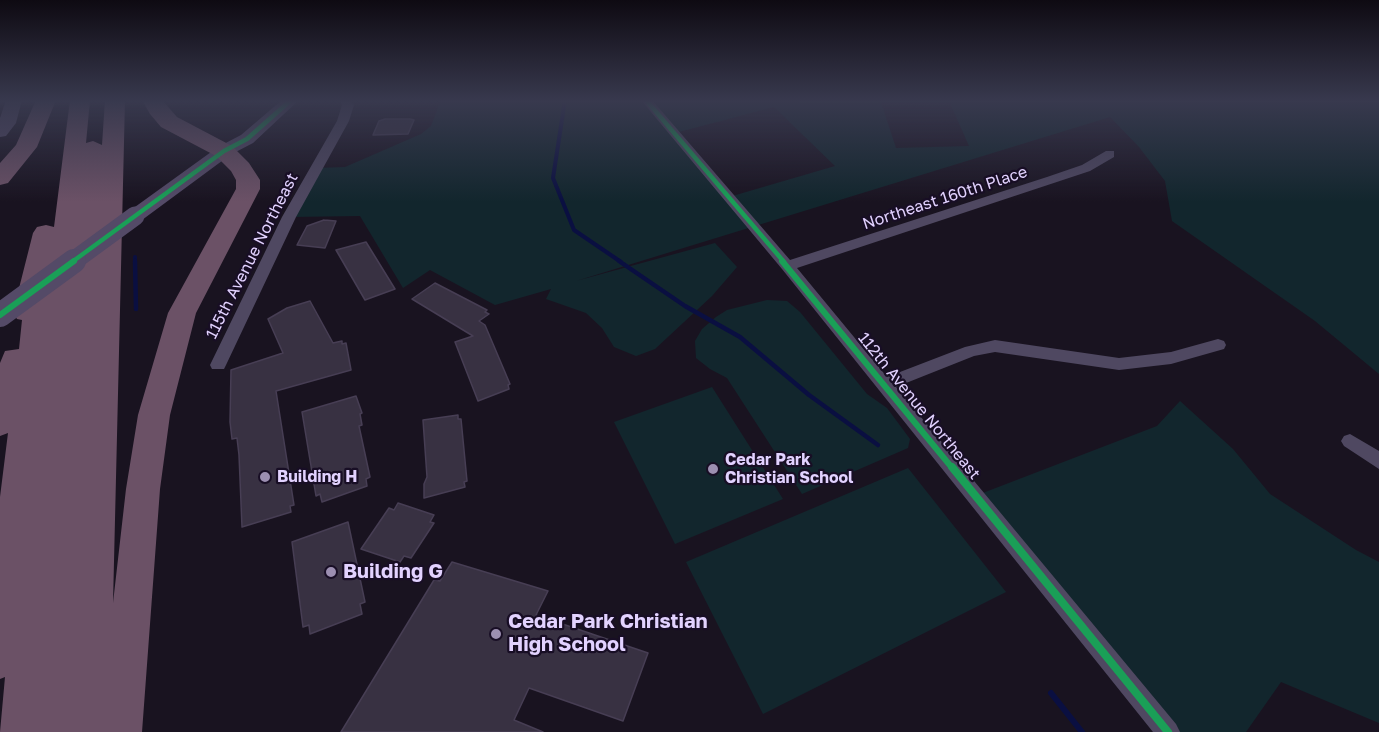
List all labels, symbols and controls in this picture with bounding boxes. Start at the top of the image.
street label: Northeast 160th Place [860,162,1030,234]
street label: 115th Avenue Northeast [202,170,302,342]
street label: 112th Avenue Northeast [854,329,984,483]
place label: Cedar Park Christian School [725,450,853,488]
marker: Cedar Park Christian School [706,462,720,476]
place label: Building H [277,467,357,487]
marker: Building H [258,470,272,484]
place label: Building G [343,560,443,584]
marker: Building G [324,565,338,579]
place label: Cedar Park Christian High School [508,610,708,657]
marker: Cedar Park Christian High School [489,627,503,641]

